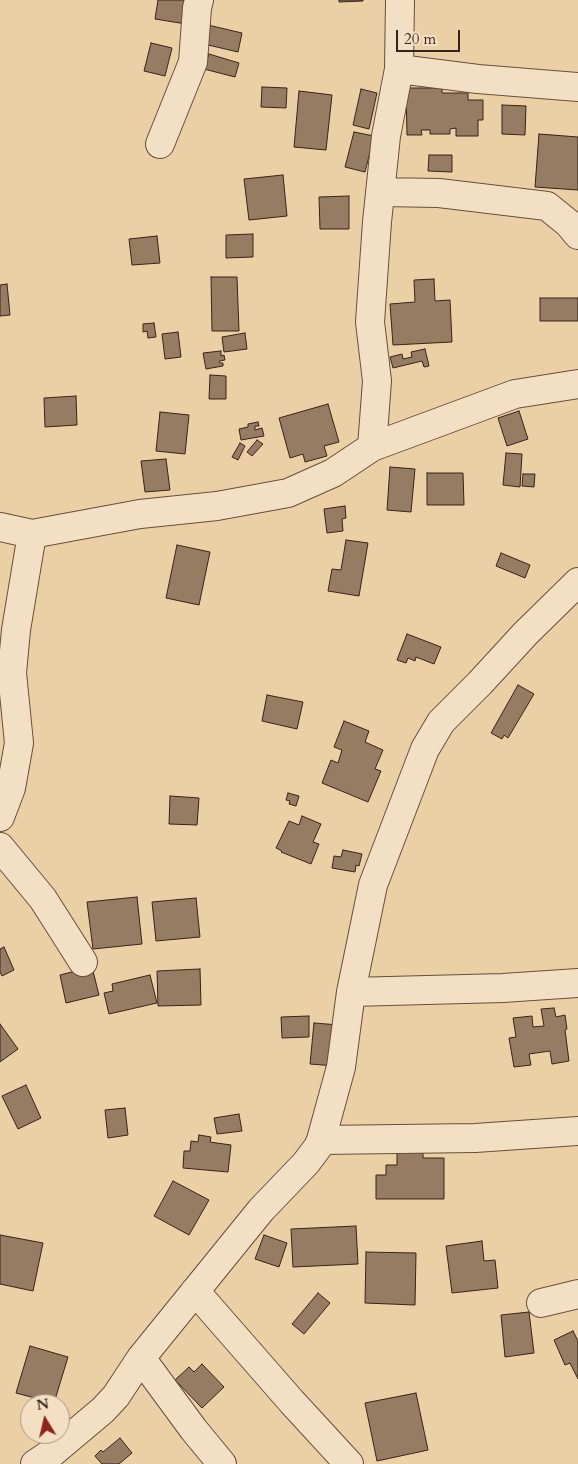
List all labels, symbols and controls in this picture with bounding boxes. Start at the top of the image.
scale bar [398,20,462,52]
text: 20 m [404,29,436,49]
north arrow [20,1394,70,1444]
text: N [35,1394,50,1415]

